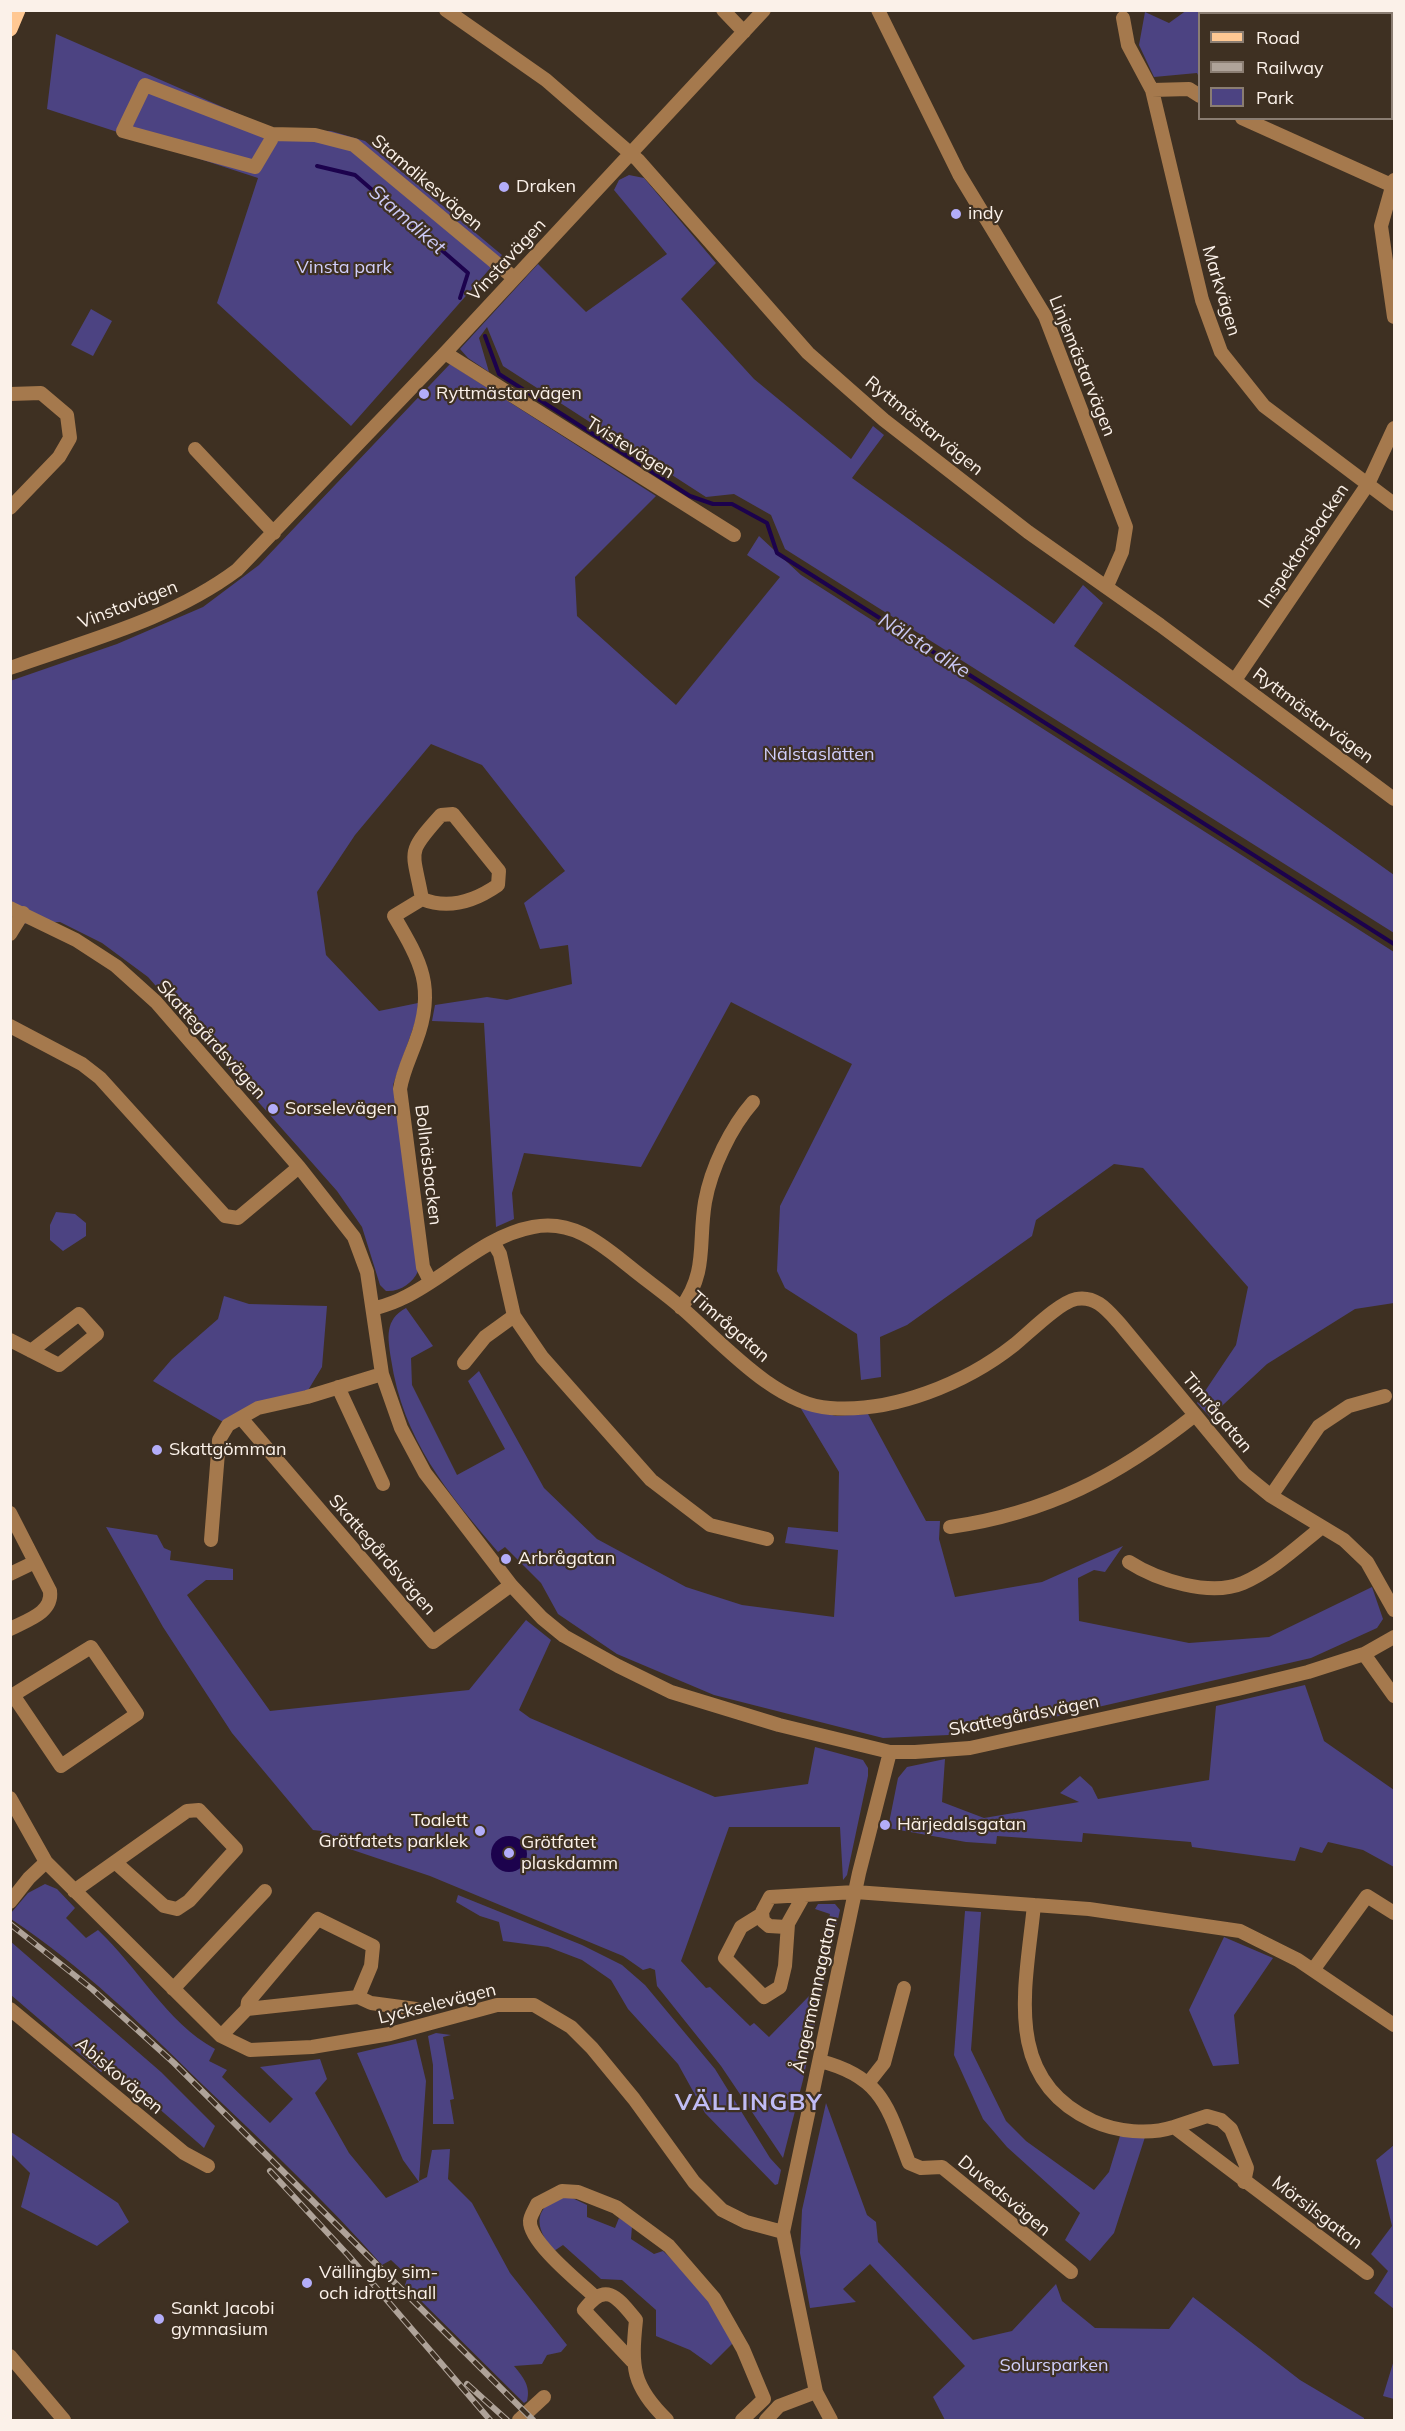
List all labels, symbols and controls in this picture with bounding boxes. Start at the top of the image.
legend [1198,12,1393,120]
text: Road [1256,26,1300,49]
text: Railway [1256,56,1324,79]
text: Park [1256,86,1294,109]
street label: Stamdikesvägen [367,130,487,236]
place label: Draken [516,176,576,198]
water label: Stamdiket [364,180,450,260]
marker: Draken [497,180,511,194]
place label: indy [968,203,1003,225]
marker: indy [949,207,963,221]
street label: Vinstavägen [463,214,551,306]
street label: Markvägen [1197,243,1245,339]
park label: Vinsta park [296,257,392,279]
street label: Linjemästarvägen [1044,292,1120,440]
street label: Ryttmästarvägen [861,372,987,480]
place label: Ryttmästarvägen [436,383,582,405]
marker: Ryttmästarvägen [417,387,431,401]
street label: Tvistevägen [582,412,678,484]
street label: Inspektorsbacken [1254,480,1354,612]
street label: Vinstavägen [75,576,181,634]
water label: Nälsta dike [874,608,974,684]
street label: Ryttmästarvägen [1248,664,1378,768]
park label: Nälstaslätten [763,744,875,766]
street label: Skattegårdsvägen [152,976,270,1104]
place label: Sorselevägen [285,1098,397,1120]
marker: Sorselevägen [266,1102,280,1116]
street label: Bollnäsbacken [410,1104,446,1226]
street label: Timrågatan [686,1287,774,1367]
street label: Timrågatan [1177,1369,1257,1457]
place label: Skattgömman [169,1439,287,1461]
marker: Skattgömman [150,1443,164,1457]
street label: Skattegårdsvägen [324,1490,440,1620]
place label: Arbrågatan [518,1548,615,1570]
marker: Arbrågatan [499,1552,513,1566]
street label: Skattegårdsvägen [947,1691,1101,1741]
place label: Toalett Grötfatets parklek [318,1810,468,1852]
place label: Härjedalsgatan [897,1814,1026,1836]
marker: Härjedalsgatan [878,1818,892,1832]
marker: Toalett Grötfatets parklek [473,1824,487,1838]
place label: Grötfatet plaskdamm [521,1832,618,1874]
marker: Grötfatet plaskdamm [502,1846,516,1860]
street label: Ångermannagatan [788,1915,842,2075]
street label: Lyckselevägen [376,1979,498,2029]
street label: Abiskovägen [71,2033,167,2119]
district label: VÄLLINGBY [675,2089,823,2117]
street label: Duvedsvägen [953,2151,1055,2241]
street label: Mörsilsgatan [1267,2172,1367,2254]
place label: Vällingby sim- och idrottshall [319,2262,438,2304]
marker: Vällingby sim- och idrottshall [300,2276,314,2290]
place label: Sankt Jacobi gymnasium [171,2298,274,2340]
marker: Sankt Jacobi gymnasium [152,2312,166,2326]
park label: Solursparken [999,2355,1109,2377]

